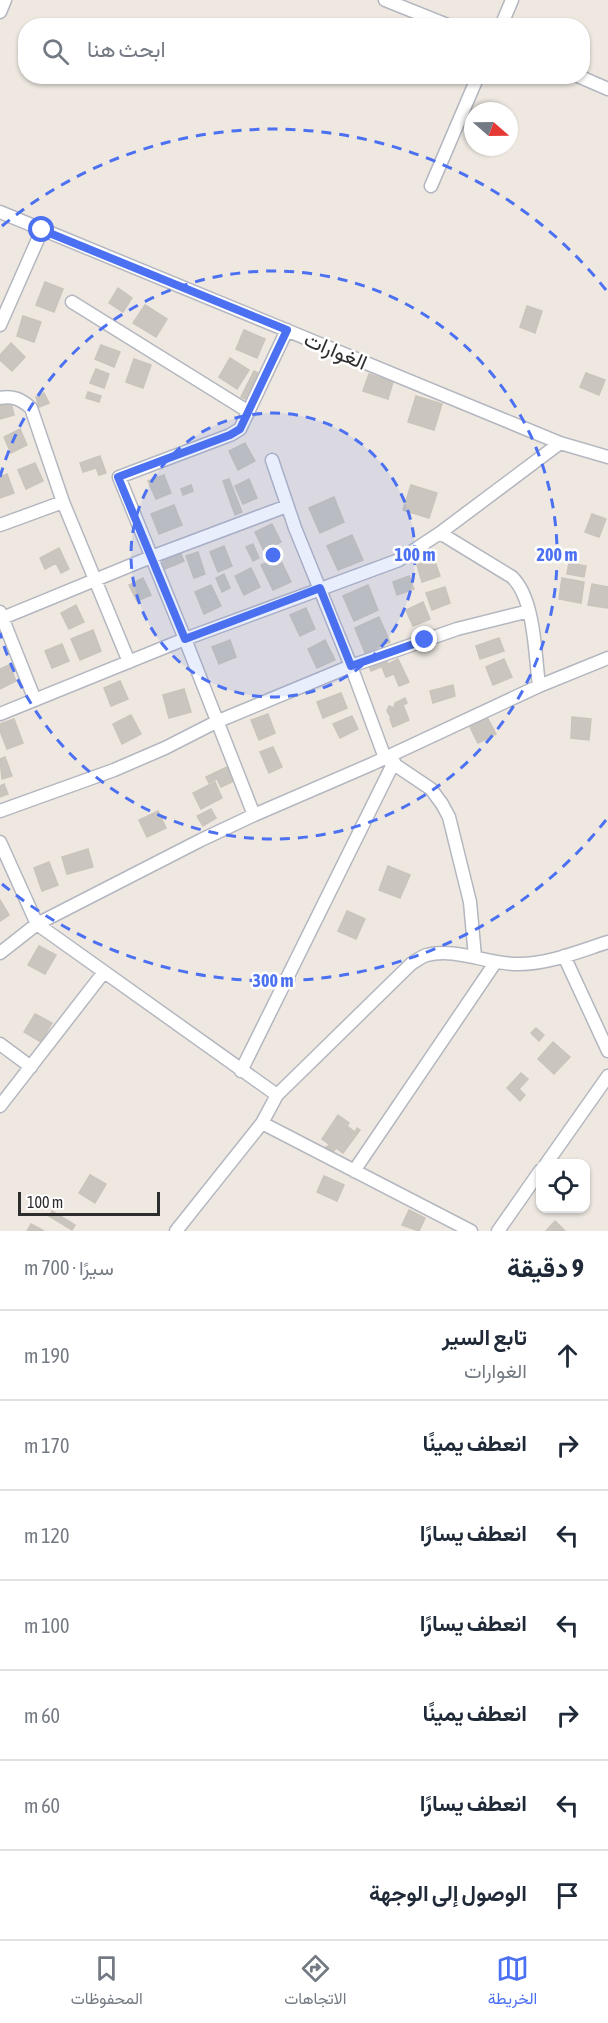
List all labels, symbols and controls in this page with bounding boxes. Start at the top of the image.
search box [18,18,590,84]
icon: search [39,35,72,68]
text: ابحث هنا [87,36,166,62]
north arrow [464,102,518,156]
route start [28,216,54,242]
street label: الغوارات [300,326,371,376]
text: 100 m [395,544,435,565]
text: 200 m [537,544,577,565]
centre of rings [263,545,283,565]
route end [411,626,437,652]
text: 300 m [253,970,293,991]
map controls [536,1159,590,1213]
button: locate [536,1159,590,1213]
scale bar [18,1189,160,1216]
text: 100 m [27,1193,63,1211]
text: 9 دقيقة [507,1253,584,1283]
text: سيرًا · 700 m [24,1256,114,1279]
text: تابع السير [442,1324,527,1350]
icon: ahead [551,1339,584,1372]
text: 190 m [24,1344,69,1367]
text: الغوارات [464,1359,527,1382]
icon: right [551,1429,584,1462]
text: انعطف يمينًا [423,1430,527,1456]
text: 170 m [24,1434,69,1457]
icon: left [551,1519,584,1552]
text: انعطف يسارًا [420,1520,527,1546]
text: 120 m [24,1524,69,1547]
icon: left [551,1609,584,1642]
text: انعطف يسارًا [420,1610,527,1636]
text: 100 m [24,1614,69,1637]
icon: right [551,1699,584,1732]
text: انعطف يمينًا [423,1700,527,1726]
text: 60 m [24,1704,60,1727]
icon: left [551,1789,584,1822]
text: انعطف يسارًا [420,1790,527,1816]
text: 60 m [24,1794,60,1817]
icon: arrive [551,1879,584,1912]
text: الوصول إلى الوجهة [369,1880,527,1906]
tab: المحفوظات [71,1952,143,2013]
tab: الاتجاهات [284,1952,346,2013]
tab: الخريطة [488,1952,537,2013]

